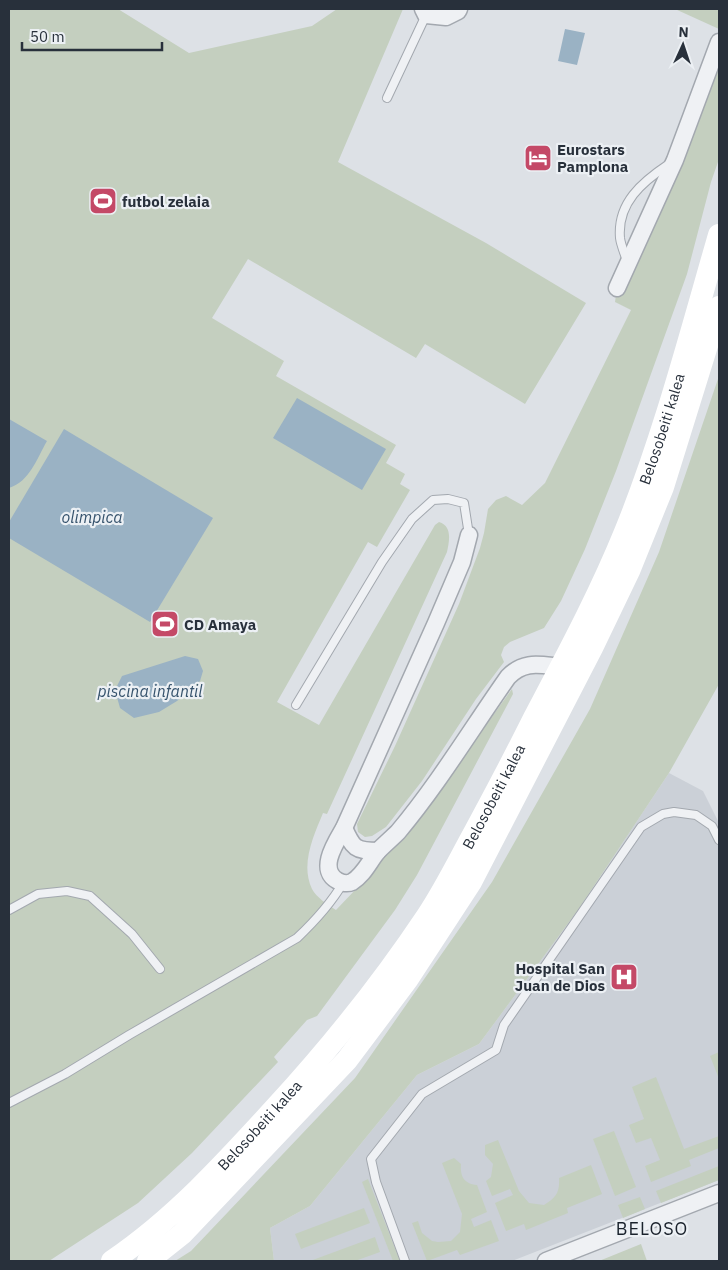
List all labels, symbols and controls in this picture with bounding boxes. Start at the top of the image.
scale bar [22,20,162,52]
north arrow [658,20,708,70]
text: N [678,23,689,41]
text: 50 m [30,27,65,46]
place label: Eurostars Pamplona [557,140,629,176]
hotel icon: Eurostars Pamplona [523,143,553,173]
sports icon: futbol zelaia [88,186,118,216]
place label: futbol zelaia [122,192,210,211]
street label: Belosobeiti kalea [634,371,688,487]
water label: olimpica [61,507,123,527]
sports icon: CD Amaya [150,609,180,639]
place label: CD Amaya [184,615,257,634]
water label: piscina infantil [96,681,203,701]
street label: Belosobeiti kalea [458,741,529,852]
place label: Hospital San Juan de Dios [515,959,605,995]
hospital icon: Hospital San Juan de Dios [609,962,639,992]
street label: Belosobeiti kalea [213,1076,305,1174]
district label: BELOSO [616,1217,688,1240]

